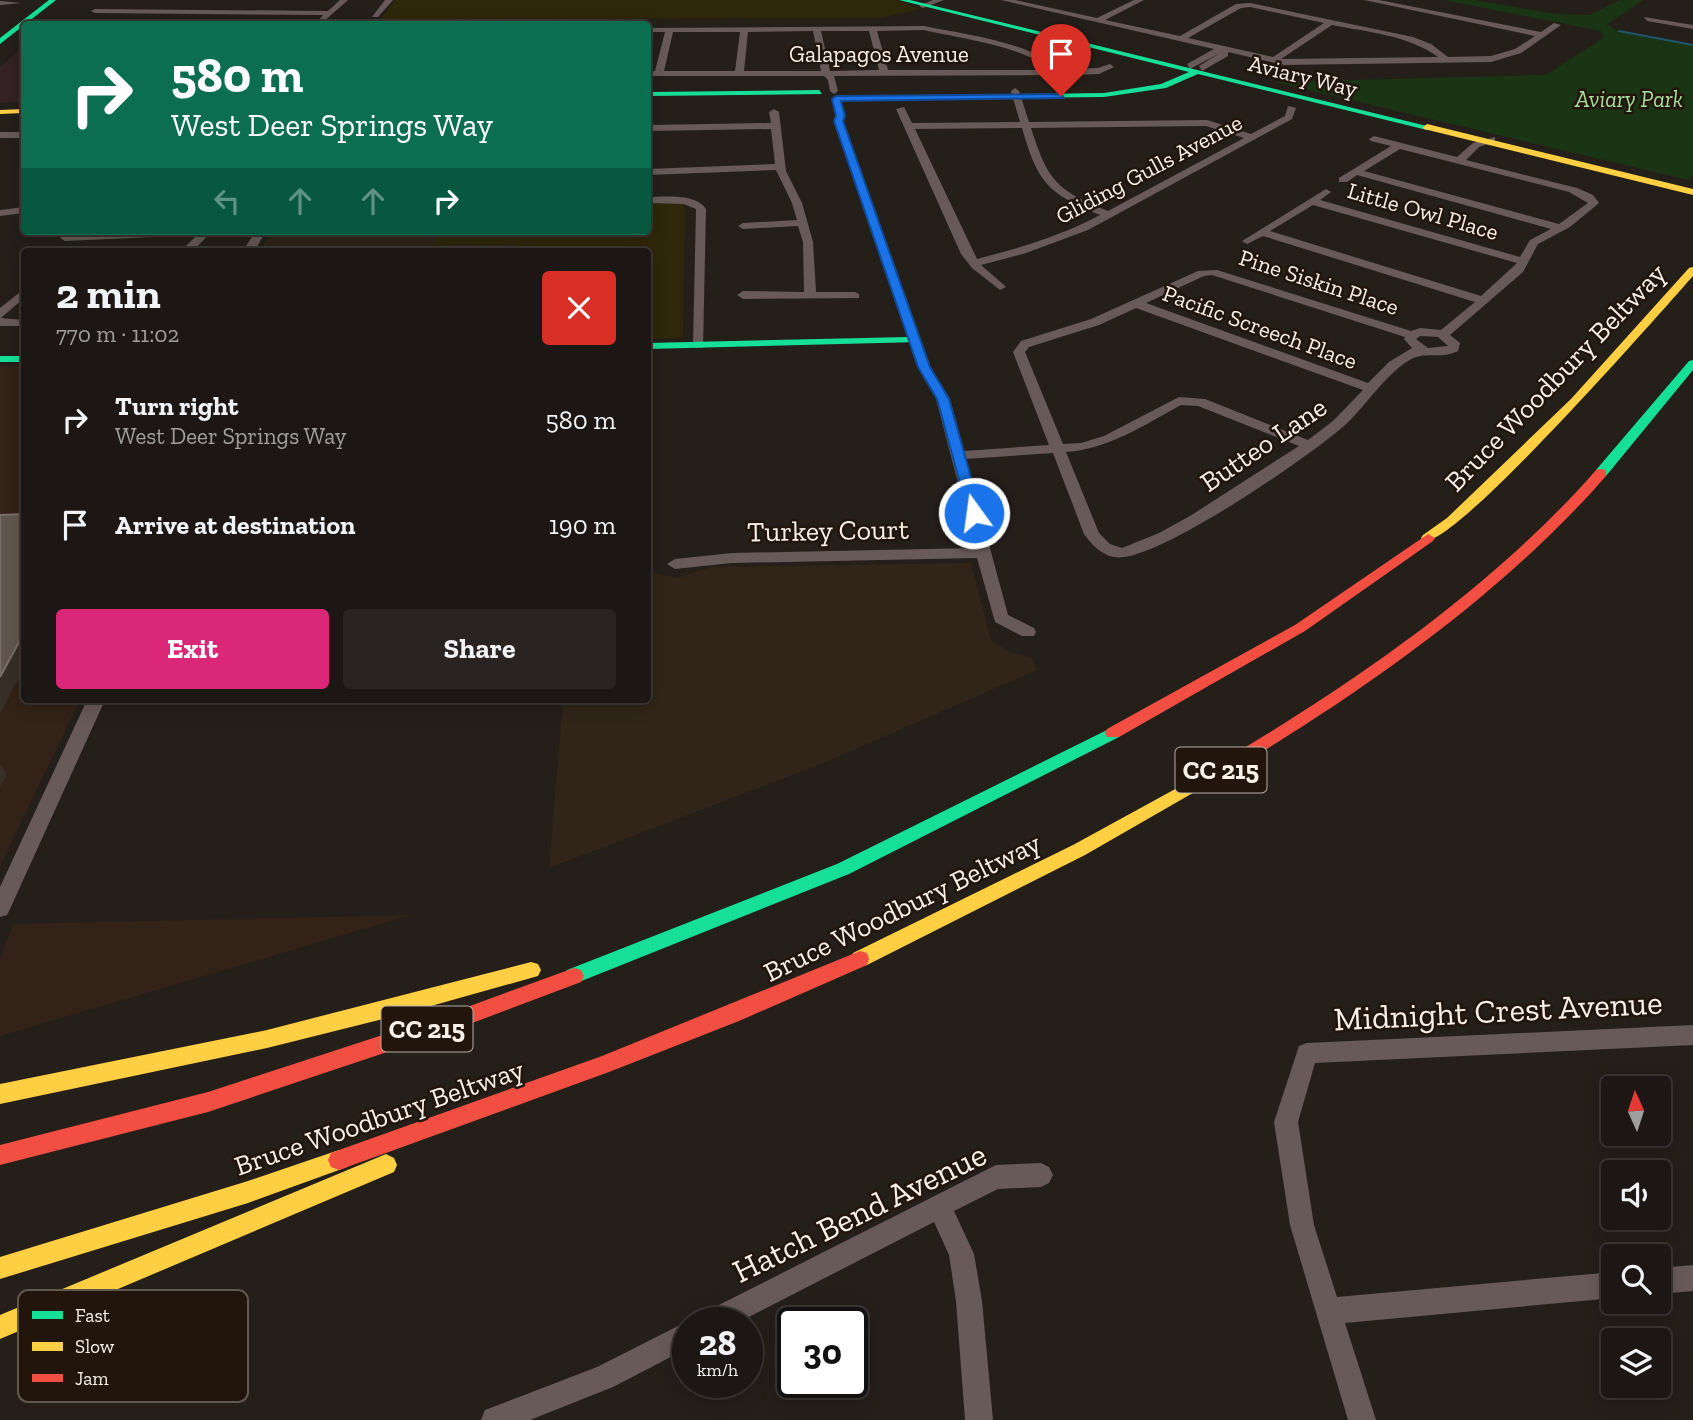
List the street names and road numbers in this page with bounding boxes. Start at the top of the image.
street label: Galapagos Avenue [789,40,969,68]
street label: Aviary Way [1246,49,1361,103]
street label: Gliding Gulls Avenue [1051,108,1247,230]
street label: Little Owl Place [1344,176,1502,246]
street label: Pine Siskin Place [1236,243,1402,321]
street label: Bruce Woodbury Beltway [1438,256,1673,498]
street label: Pacific Screech Place [1159,279,1361,375]
street label: Butteo Lane [1194,390,1333,499]
street label: Turkey Court [747,513,910,548]
road number: CC 215 [1176,748,1266,792]
street label: Bruce Woodbury Beltway [758,826,1047,989]
street label: Midnight Crest Avenue [1333,982,1663,1039]
road number: CC 215 [382,1006,472,1052]
street label: Bruce Woodbury Beltway [230,1052,529,1183]
street label: Hatch Bend Avenue [726,1134,992,1291]

